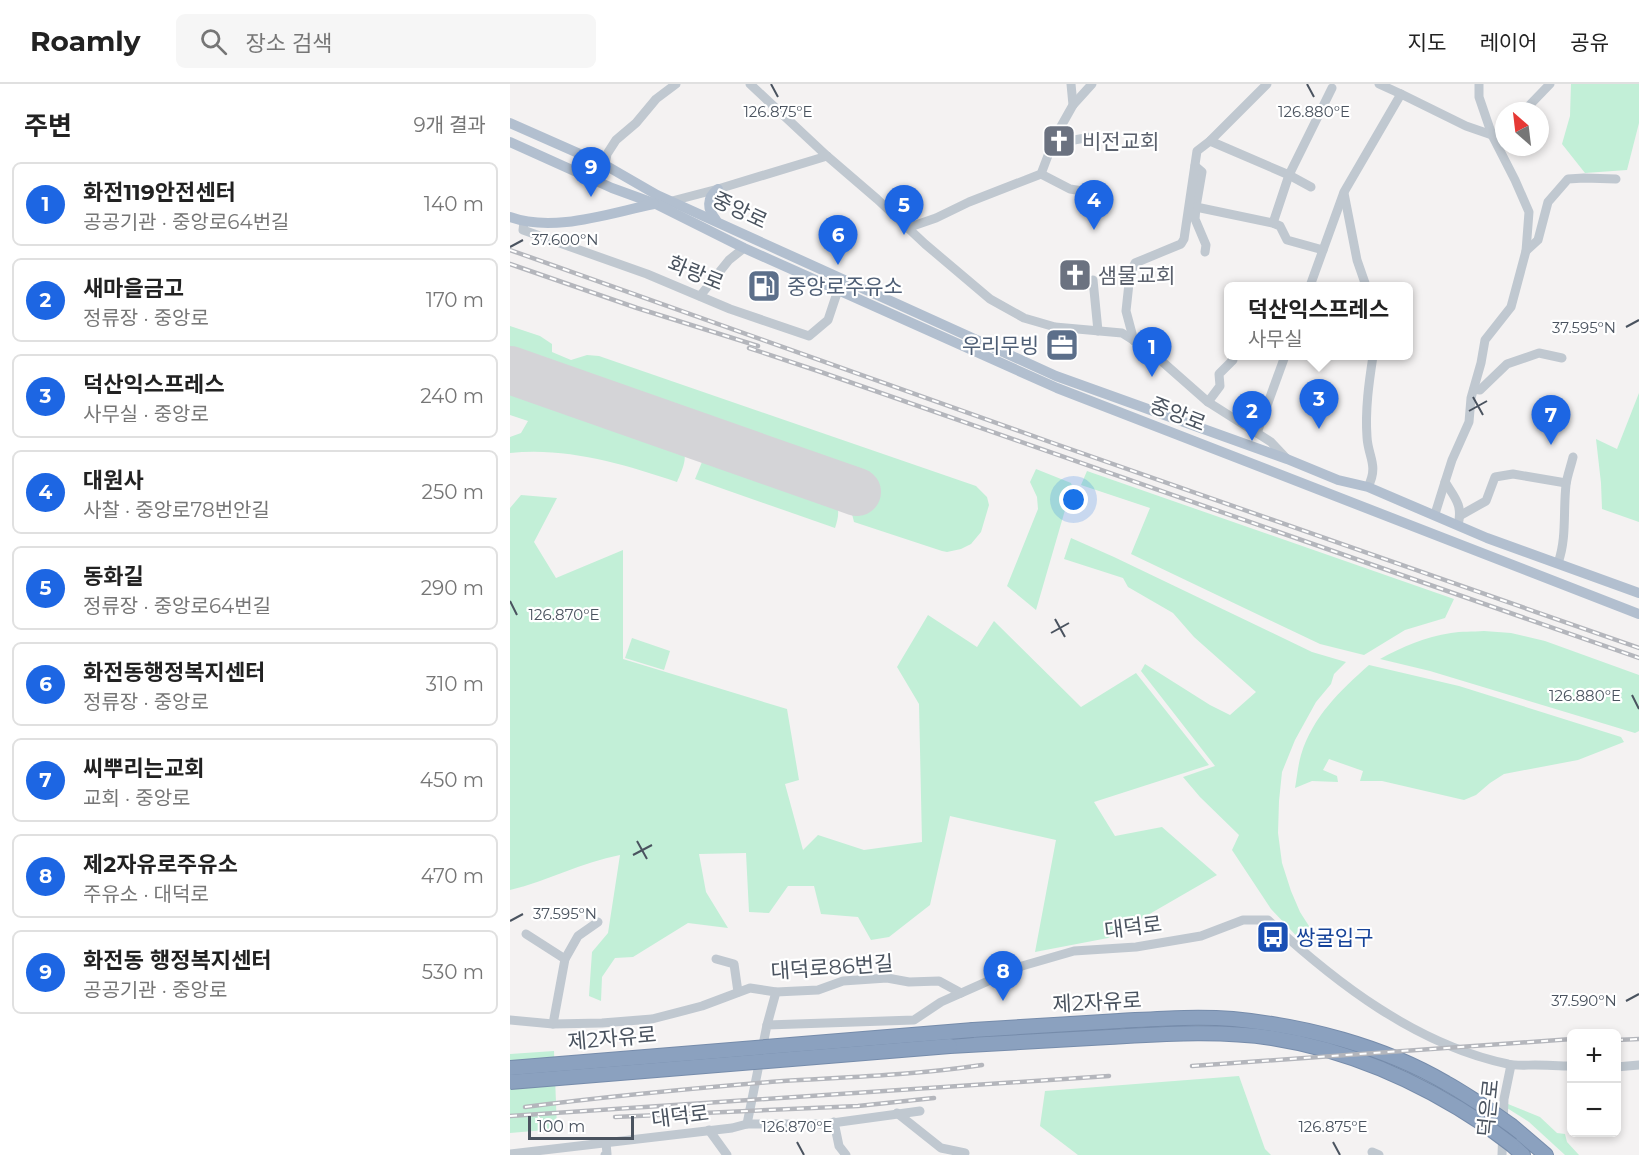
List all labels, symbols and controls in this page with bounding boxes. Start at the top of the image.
search box [176,14,596,68]
text: Roamly [30,24,140,58]
icon: search [197,25,230,58]
text: 장소 검색 [245,30,332,57]
text: 지도 [1408,30,1446,55]
text: 레이어 [1479,30,1537,55]
text: 공유 [1570,30,1609,55]
text: 126.875°E [743,102,813,121]
text: 126.880°E [1278,102,1350,121]
north arrow [1495,102,1549,156]
text: 주변 [24,110,72,142]
text: 9개 결과 [413,113,486,137]
church icon: 비전교회 [1041,123,1077,159]
place label: 비전교회 [1082,129,1159,154]
pin: 9 [572,147,610,197]
text: 화전119안전센터 [83,179,236,206]
pin: 4 [1074,180,1114,230]
street label: 중앙로 [708,186,772,234]
pin: 5 [884,186,924,235]
text: 1 [42,192,49,216]
text: 140 m [424,192,484,216]
text: 공공기관 · 중앙로64번길 [83,210,290,234]
pin: 6 [818,216,858,265]
text: 37.600°N [532,230,598,249]
street label: 화랑로 [664,251,728,295]
church icon: 샘물교회 [1057,257,1093,293]
place label: 샘물교회 [1098,263,1175,288]
fuel station icon: 중앙로주유소 [746,268,782,304]
place label: 중앙로주유소 [787,274,903,299]
text: 새마을금고 [83,275,184,302]
popup [1224,282,1413,360]
text: 2 [40,288,51,312]
text: 170 m [426,288,484,312]
text: 덕산익스프레스 [1248,296,1389,323]
text: 정류장 · 중앙로 [83,306,209,330]
text: 37.595°N [1552,318,1616,337]
office icon: 우리무빙 [1044,327,1080,363]
text: 사무실 [1248,327,1303,351]
pin: 1 [1132,328,1172,377]
place label: 우리무빙 [962,333,1039,358]
text: 덕산익스프레스 [83,371,225,398]
pin: 3 [1300,380,1338,429]
text: 3 [40,384,51,408]
text: 240 m [420,384,484,408]
street label: 중앙로 [1146,392,1210,436]
pin: 2 [1232,392,1272,441]
pin: 7 [1532,396,1570,445]
text: 사무실 · 중앙로 [83,402,209,426]
text: 대원사 [83,467,144,494]
text: 4 [39,480,52,504]
text: 250 m [422,480,484,504]
your location [1059,485,1088,514]
text: 사찰 · 중앙로78번안길 [83,498,270,522]
text: 동화길 [83,563,144,590]
text: 5 [40,576,51,600]
text: 290 m [421,576,484,600]
text: 정류장 · 중앙로64번길 [83,594,271,618]
text: 126.870°E [529,605,599,624]
text: 화전동행정복지센터 [83,659,265,686]
text: 6 [39,672,52,696]
text: 310 m [426,672,484,696]
text: 126.880°E [1549,686,1621,705]
text: 정류장 · 중앙로 [83,690,209,714]
text: 씨뿌리는교회 [83,755,204,782]
text: 7 [39,768,52,792]
text: 450 m [420,768,484,792]
text: 교회 · 중앙로 [83,786,191,810]
text: 제2자유로주유소 [83,851,238,878]
text: 8 [39,864,52,888]
text: 470 m [421,864,484,888]
text: 주유소 · 대덕로 [83,882,209,906]
text: 37.595°N [533,904,597,923]
street label: 대덕로 [1103,911,1163,943]
bus stop icon: 쌍굴입구 [1255,919,1291,955]
place label: 쌍굴입구 [1296,925,1373,950]
text: 화전동 행정복지센터 [83,947,271,974]
street label: 대덕로86번길 [770,950,894,984]
pin: 8 [984,952,1022,1001]
text: 9 [39,960,52,984]
text: 530 m [422,960,484,984]
text: 공공기관 · 중앙로 [83,978,227,1002]
street label: 제2자유로 [1052,987,1142,1017]
text: 37.590°N [1551,991,1617,1010]
street label: 제2자유로 [566,1022,658,1054]
map controls [1567,1029,1621,1137]
button: + [1567,1029,1621,1083]
street label: 덕은로 [1473,1078,1503,1138]
button: − [1567,1083,1621,1137]
street label: 대덕로 [650,1100,710,1132]
scale bar [528,1113,634,1140]
text: 100 m [537,1117,585,1136]
text: 126.870°E [762,1117,832,1136]
text: 126.875°E [1298,1117,1368,1136]

